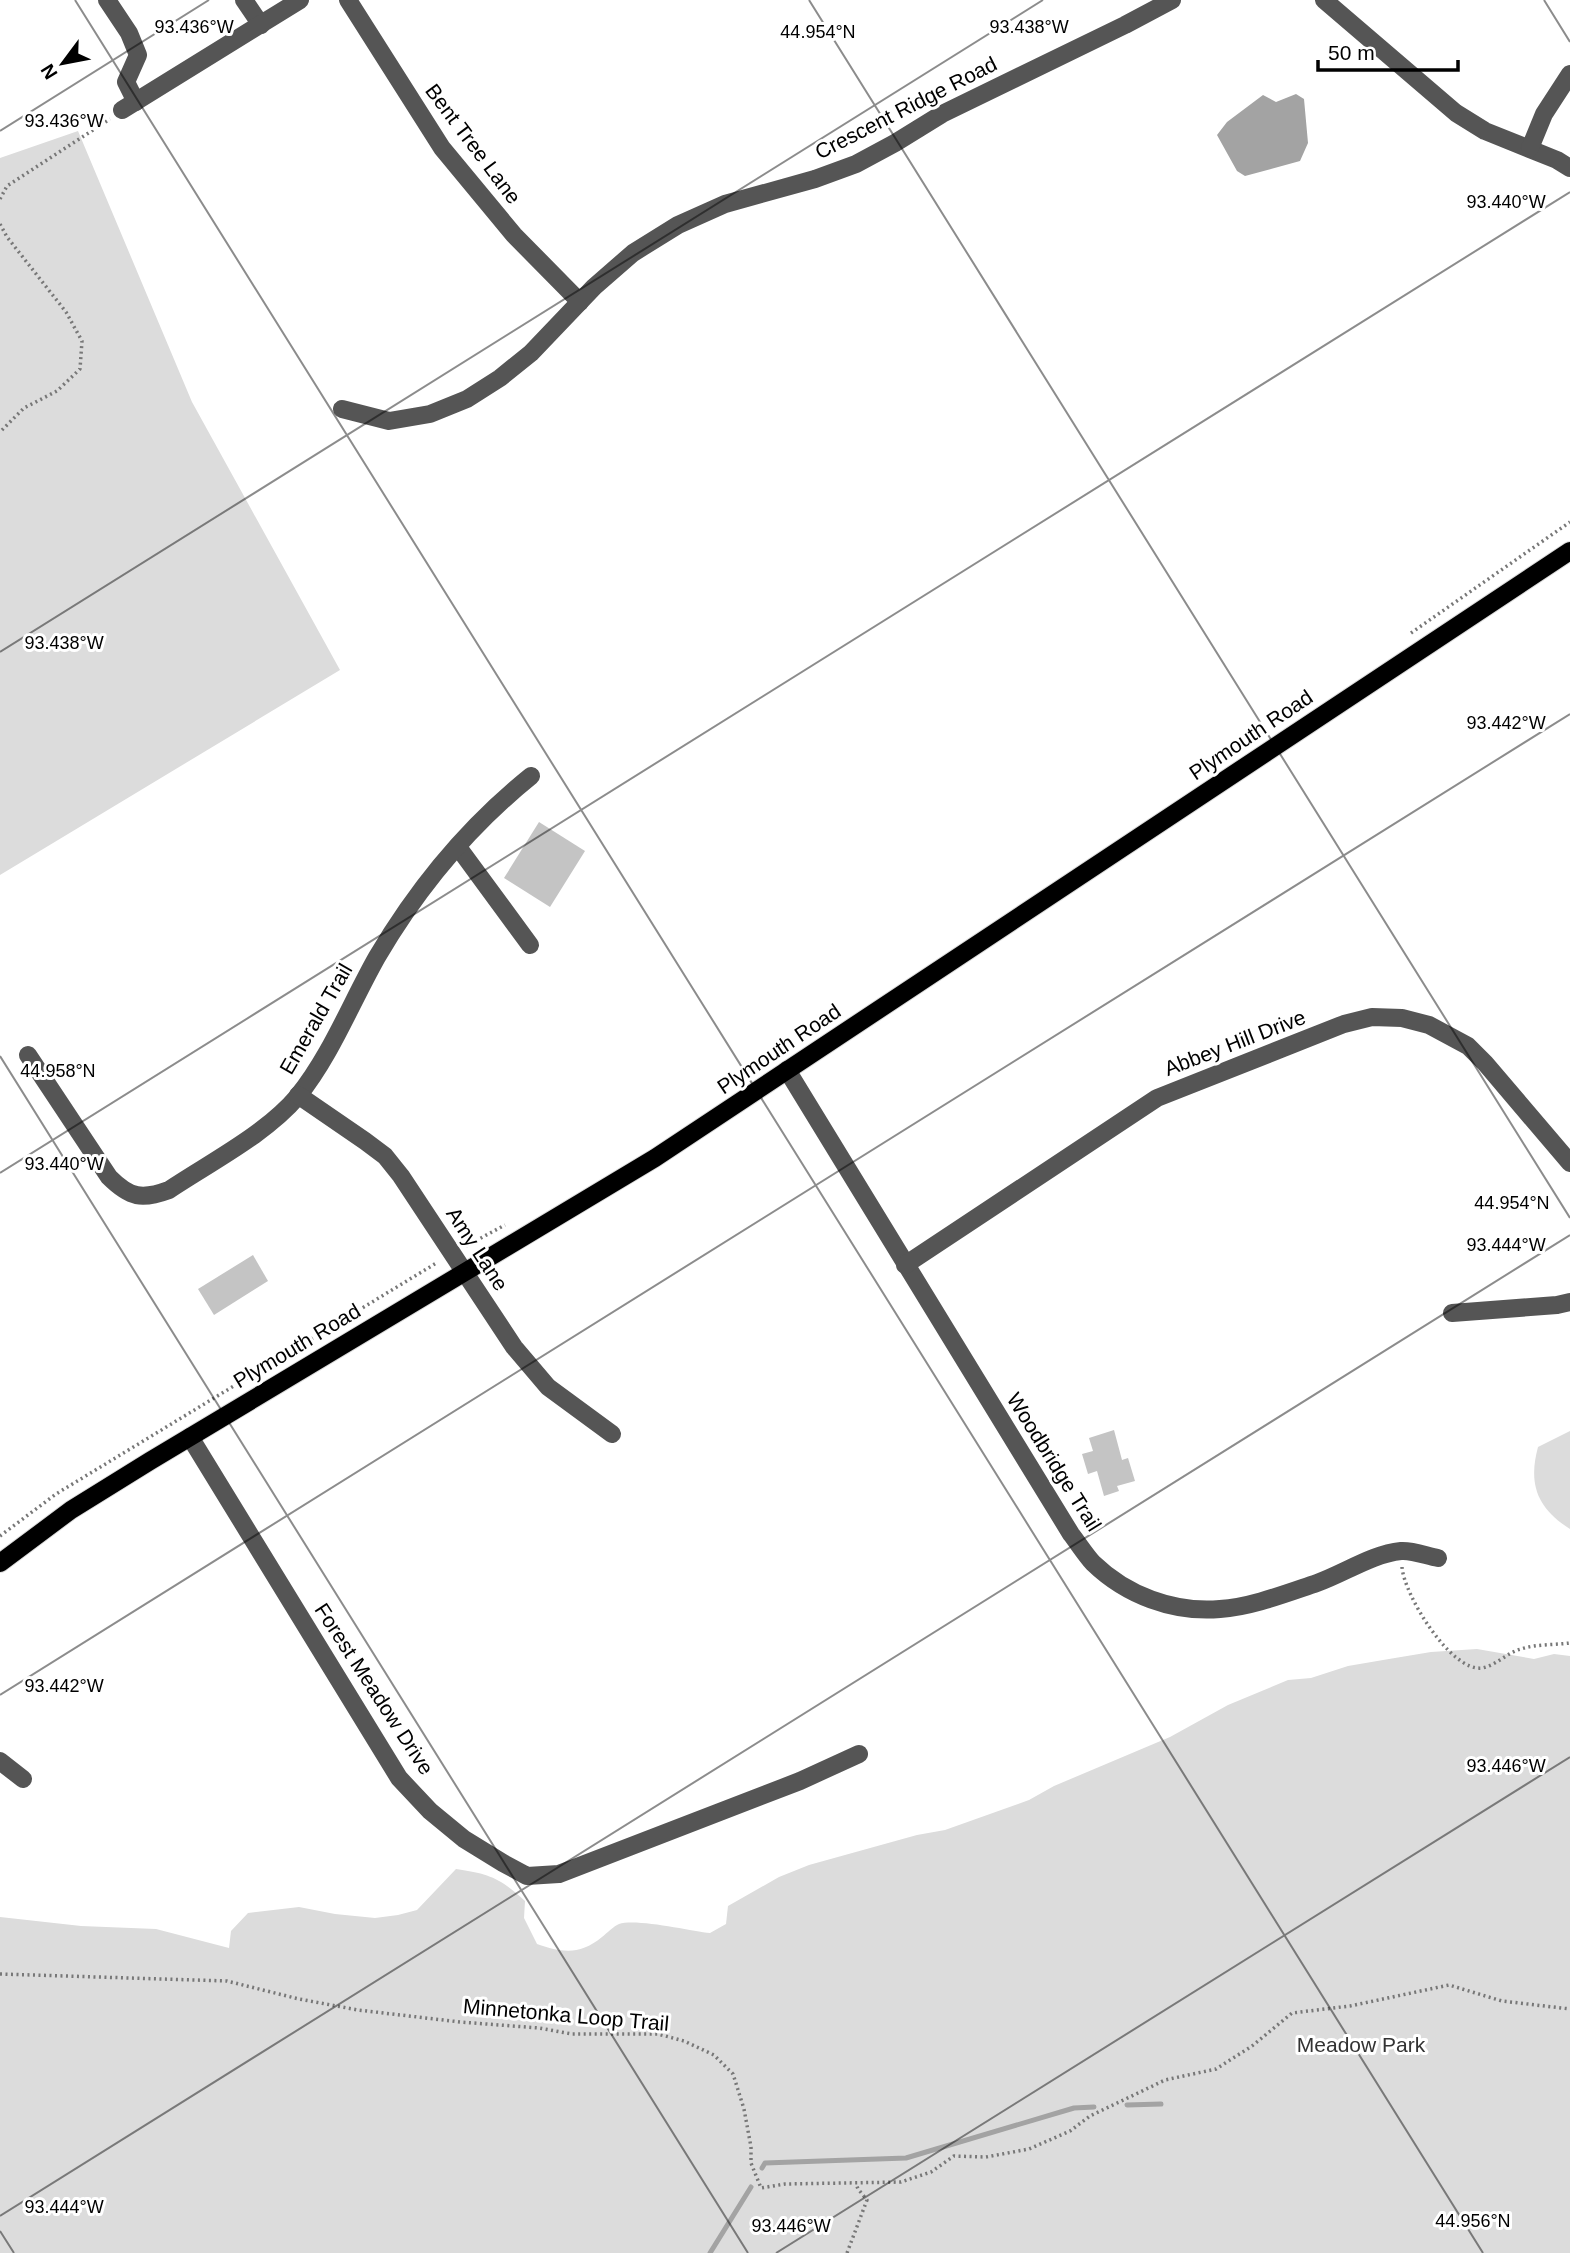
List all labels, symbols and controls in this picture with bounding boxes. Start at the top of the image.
text: 93.436°W [154,17,234,37]
text: 93.438°W [989,17,1069,37]
text: 44.954°N [780,22,856,42]
north arrow [28,28,98,98]
scale bar [1318,28,1458,72]
text: 50 m [1328,41,1375,64]
street label: Crescent Ridge Road [811,52,1000,163]
text: N [36,60,62,83]
street label: Bent Tree Lane [421,79,526,208]
text: 93.436°W [24,111,104,131]
text: 93.440°W [1466,192,1546,212]
text: 93.438°W [24,633,104,653]
street label: Plymouth Road [1185,685,1317,784]
text: 93.442°W [1466,713,1546,733]
street label: Emerald Trail [275,959,356,1078]
street label: Plymouth Road [713,999,845,1098]
street label: Abbey Hill Drive [1161,1005,1309,1080]
text: 44.958°N [20,1061,96,1081]
text: 93.440°W [24,1154,104,1174]
text: 44.954°N [1474,1193,1550,1213]
street label: Amy Lane [442,1203,513,1295]
text: 93.444°W [1466,1235,1546,1255]
street label: Plymouth Road [229,1299,364,1392]
street label: Woodbridge Trail [1003,1388,1106,1535]
street label: Forest Meadow Drive [310,1599,438,1779]
text: 93.442°W [24,1676,104,1696]
text: 93.446°W [1466,1756,1546,1776]
street label: Minnetonka Loop Trail [462,1994,670,2035]
park label: Meadow Park [1297,2033,1426,2056]
text: 93.444°W [24,2197,104,2217]
text: 44.956°N [1435,2211,1511,2231]
text: 93.446°W [751,2216,831,2236]

